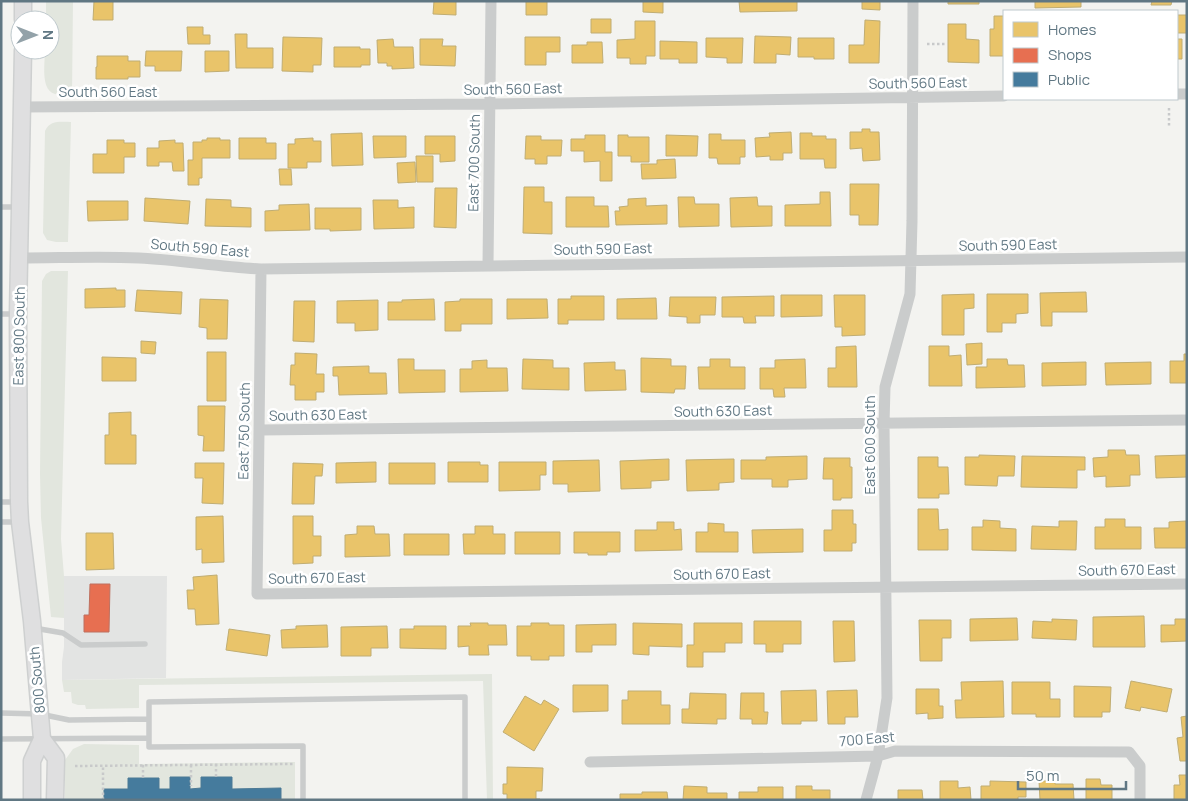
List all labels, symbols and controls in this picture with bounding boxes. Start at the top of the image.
north arrow [10,10,60,60]
legend [1003,10,1178,100]
text: Homes [1048,19,1097,40]
text: N [39,30,58,40]
text: Shops [1048,44,1092,65]
text: Public [1048,69,1090,90]
street label: South 560 East [868,72,968,93]
street label: South 560 East [463,78,563,99]
street label: South 560 East [59,82,158,101]
street label: East 700 South [463,114,484,212]
street label: South 590 East [150,234,250,261]
street label: South 590 East [958,234,1058,255]
street label: South 590 East [553,238,653,259]
street label: East 800 South [8,286,29,385]
street label: East 750 South [233,382,254,480]
street label: East 600 South [860,395,879,495]
street label: South 630 East [674,400,773,421]
street label: South 630 East [269,404,368,425]
street label: South 670 East [1078,559,1176,580]
street label: South 670 East [673,563,771,584]
street label: South 670 East [268,567,366,588]
street label: 800 South [24,646,49,714]
street label: 700 East [838,727,896,750]
scale bar [1018,758,1126,790]
text: 50 m [1026,765,1060,786]

